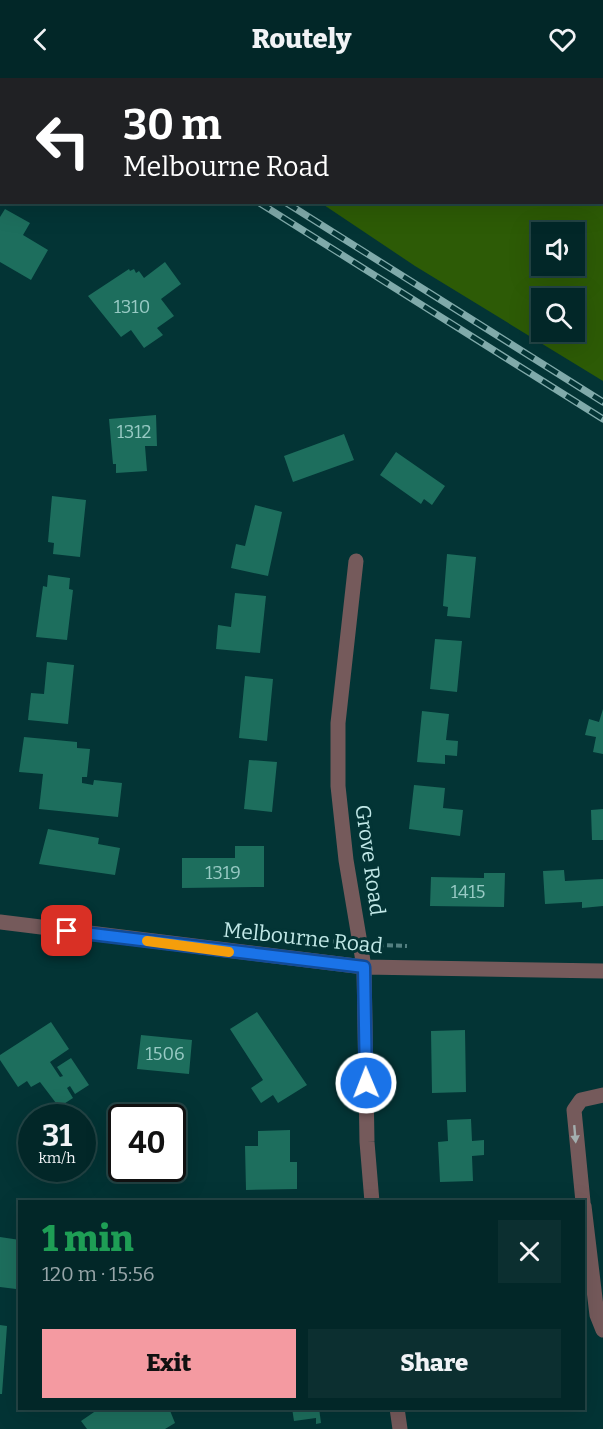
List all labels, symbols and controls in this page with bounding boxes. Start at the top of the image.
icon: back [24,23,57,56]
text: Routely [252,23,351,55]
icon: heart [546,23,579,56]
text: 30 m [123,100,222,150]
icon: left [24,102,102,180]
text: Melbourne Road [123,151,329,183]
map controls [531,222,585,342]
button: sound [531,222,585,276]
button: search [531,288,585,342]
house number: 1310 [114,296,150,318]
house number: 1312 [117,421,151,443]
street label: Grove Road [349,803,391,917]
house number: 1319 [205,862,241,884]
house number: 1415 [451,881,485,903]
pin [41,905,92,956]
icon: arrive [50,914,83,947]
street label: Melbourne Road [222,917,384,959]
house number: 1506 [145,1043,185,1065]
position arrow [334,1051,398,1115]
speed limit sign: 40 [108,1104,186,1182]
text: 31 [42,1118,72,1154]
one-way arrow [570,1124,580,1143]
text: km/h [38,1149,76,1167]
text: 1 min [42,1217,134,1261]
button: close [498,1220,561,1283]
text: 120 m · 15:56 [42,1262,155,1286]
button: Exit [42,1329,296,1398]
button: Share [308,1329,561,1398]

